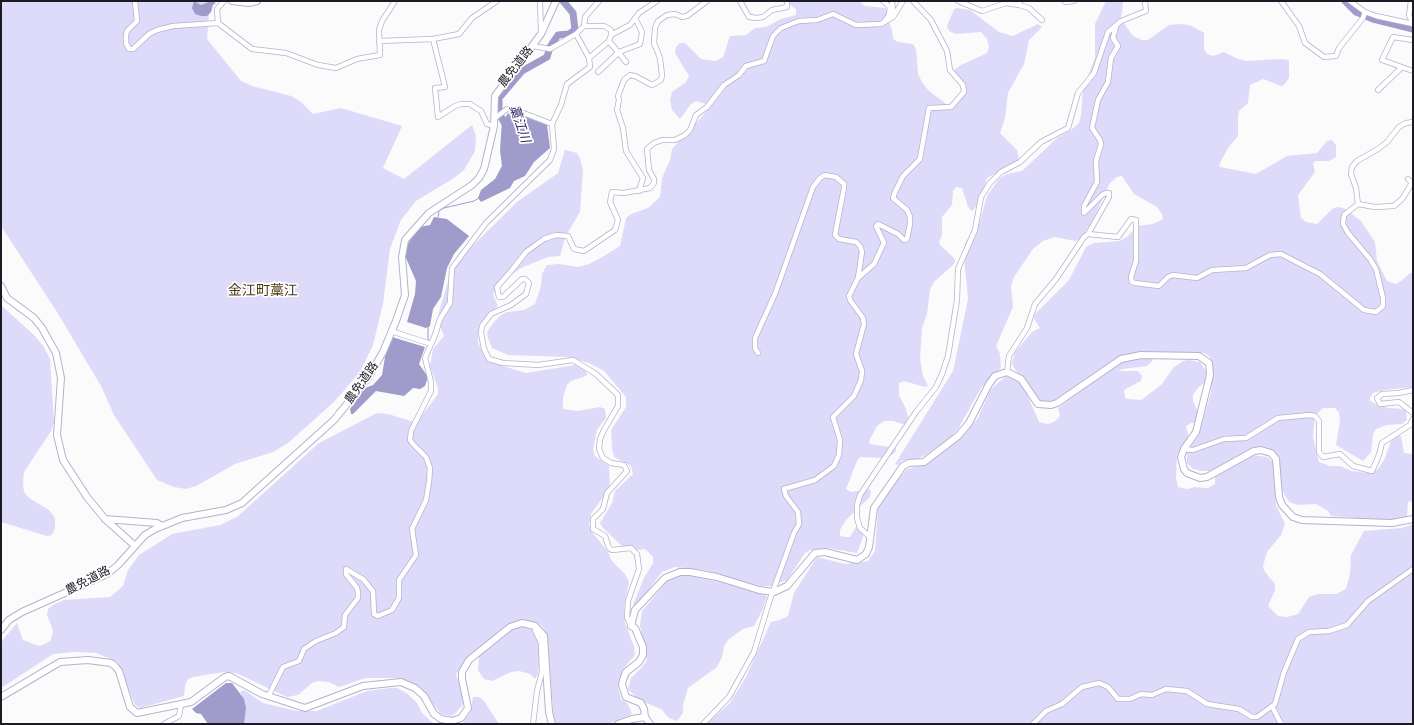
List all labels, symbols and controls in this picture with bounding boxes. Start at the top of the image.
street label: 農免道路 [496,44,536,90]
water label: 藁江川 [505,103,533,145]
district label: 金江町藁江 [228,283,298,299]
street label: 農免道路 [342,359,382,407]
street label: 農免道路 [63,564,113,598]

